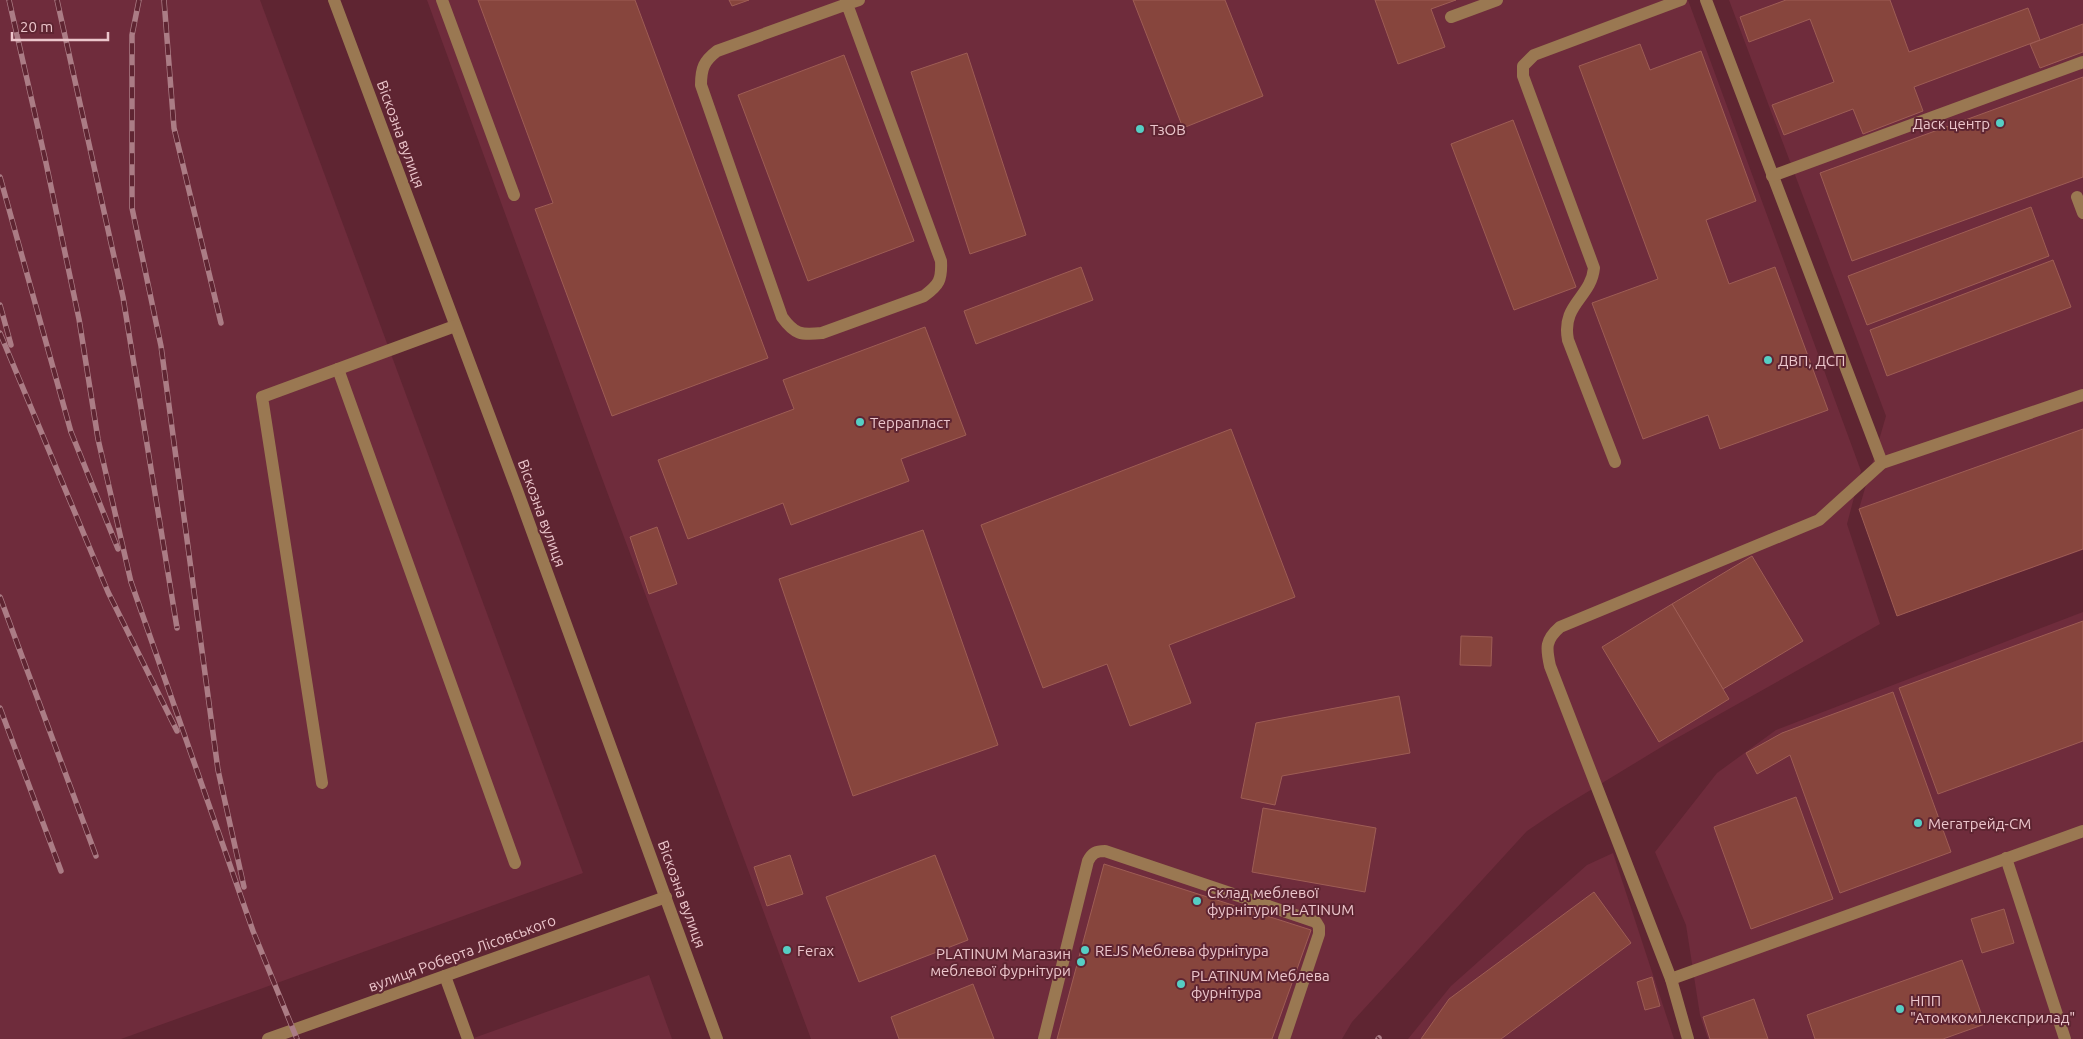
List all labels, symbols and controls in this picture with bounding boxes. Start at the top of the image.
scale bar [12,10,109,42]
text: 20 m [20,18,53,35]
street label: Віскозна вулиця [374,78,428,190]
place label: Даск центр [1913,115,1990,132]
marker: Даск центр [1994,117,2006,129]
place label: ТзОВ [1150,121,1186,138]
marker: ТзОВ [1134,123,1146,135]
place label: ДВП, ДСП [1778,352,1845,369]
marker: ДВП, ДСП [1762,354,1774,366]
place label: Террапласт [870,414,950,431]
marker: Террапласт [854,416,866,428]
street label: Віскозна вулиця [515,457,569,569]
place label: Мегатрейд-СМ [1928,815,2031,832]
marker: Мегатрейд-СМ [1912,817,1924,829]
street label: Віскозна вулиця [655,838,709,950]
place label: Склад меблевої фурнітури PLATINUM [1207,884,1354,918]
marker: Склад меблевої фурнітури PLATINUM [1191,895,1203,907]
street label: вулиця Роберта Лісовського [366,911,558,995]
place label: Ferax [797,942,835,959]
place label: REJS Меблева фурнітура [1095,942,1269,959]
marker: Ferax [781,944,793,956]
marker: REJS Меблева фурнітура [1079,944,1091,956]
place label: PLATINUM Магазин меблевої фурнітури [930,945,1071,979]
marker: PLATINUM Магазин меблевої фурнітури [1075,956,1087,968]
place label: PLATINUM Меблева фурнітура [1191,967,1330,1001]
marker: PLATINUM Меблева фурнітура [1175,978,1187,990]
place label: НПП "Атомкомплексприлад" [1910,992,2075,1026]
marker: НПП "Атомкомплексприлад" [1894,1003,1906,1015]

